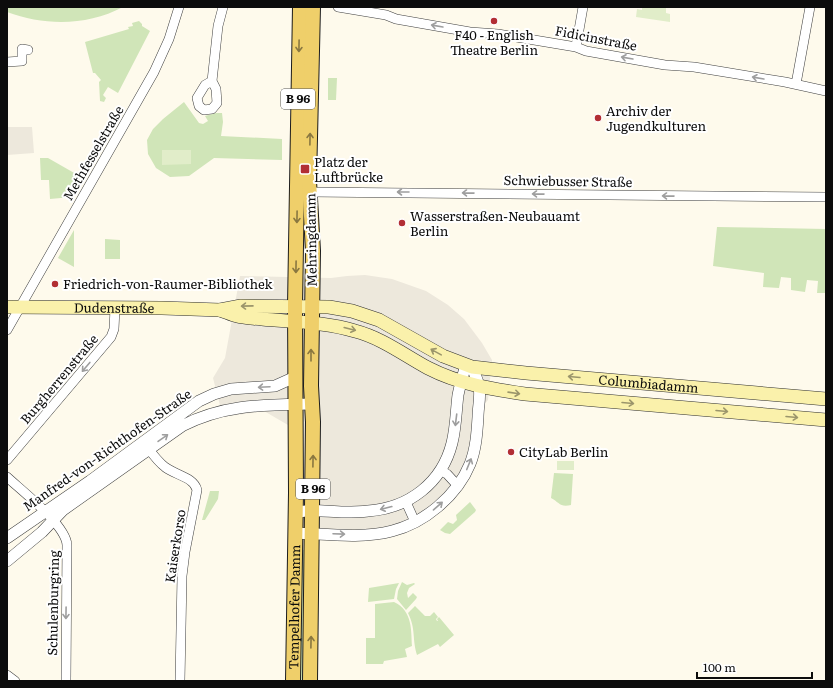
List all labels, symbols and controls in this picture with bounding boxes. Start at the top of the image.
marker: F40 - English Theatre Berlin [489,16,499,26]
street label: Fidicinstraße [553,20,639,55]
one-way arrow [431,22,444,30]
place label: F40 - English Theatre Berlin [450,25,538,59]
one-way arrow [295,39,303,52]
one-way arrow [621,54,634,62]
one-way arrow [752,74,765,82]
road number: B 96 [281,89,315,109]
place label: Archiv der Jugendkulturen [606,101,706,135]
street label: Methfesselstraße [58,102,128,204]
marker: Archiv der Jugendkulturen [593,113,603,123]
one-way arrow [306,133,314,146]
place label: Platz der Luftbrücke [314,152,383,186]
marker: Platz der Luftbrücke [299,163,311,175]
street label: Schwiebusser Straße [504,170,633,191]
one-way arrow [397,188,410,196]
one-way arrow [462,189,475,197]
one-way arrow [532,190,545,198]
one-way arrow [662,192,675,199]
street label: Mehringdamm [300,193,321,287]
place label: Wasserstraßen-Neubauamt Berlin [410,206,581,240]
one-way arrow [293,210,301,223]
marker: Wasserstraßen-Neubauamt Berlin [397,218,407,228]
one-way arrow [292,260,300,273]
place label: Friedrich-von-Raumer-Bibliothek [63,274,274,293]
marker: Friedrich-von-Raumer-Bibliothek [50,279,60,289]
street label: Dudenstraße [74,297,155,317]
one-way arrow [241,302,254,310]
one-way arrow [343,326,356,334]
street label: Burgherrenstraße [15,330,102,428]
one-way arrow [430,347,442,355]
one-way arrow [307,349,315,362]
one-way arrow [82,362,91,372]
street label: Columbiadamm [598,369,700,397]
one-way arrow [567,374,580,381]
one-way arrow [258,383,271,391]
street label: Manfred-von-Richthofen-Straße [19,384,195,515]
one-way arrow [507,389,520,396]
one-way arrow [621,399,634,406]
one-way arrow [715,407,728,415]
one-way arrow [452,413,460,426]
one-way arrow [785,414,798,421]
one-way arrow [157,434,168,442]
place label: CityLab Berlin [519,442,609,461]
marker: CityLab Berlin [506,447,516,457]
one-way arrow [309,455,317,468]
one-way arrow [466,459,474,471]
road number: B 96 [296,479,330,499]
one-way arrow [433,501,443,510]
one-way arrow [380,505,393,513]
street label: Kaiserkorso [159,507,190,584]
one-way arrow [332,530,345,538]
street label: Tempelhofer Damm [283,544,304,670]
street label: Schulenburgring [42,549,63,656]
one-way arrow [63,606,70,619]
one-way arrow [307,636,315,649]
scale bar [697,654,812,680]
text: 100 m [703,658,736,676]

